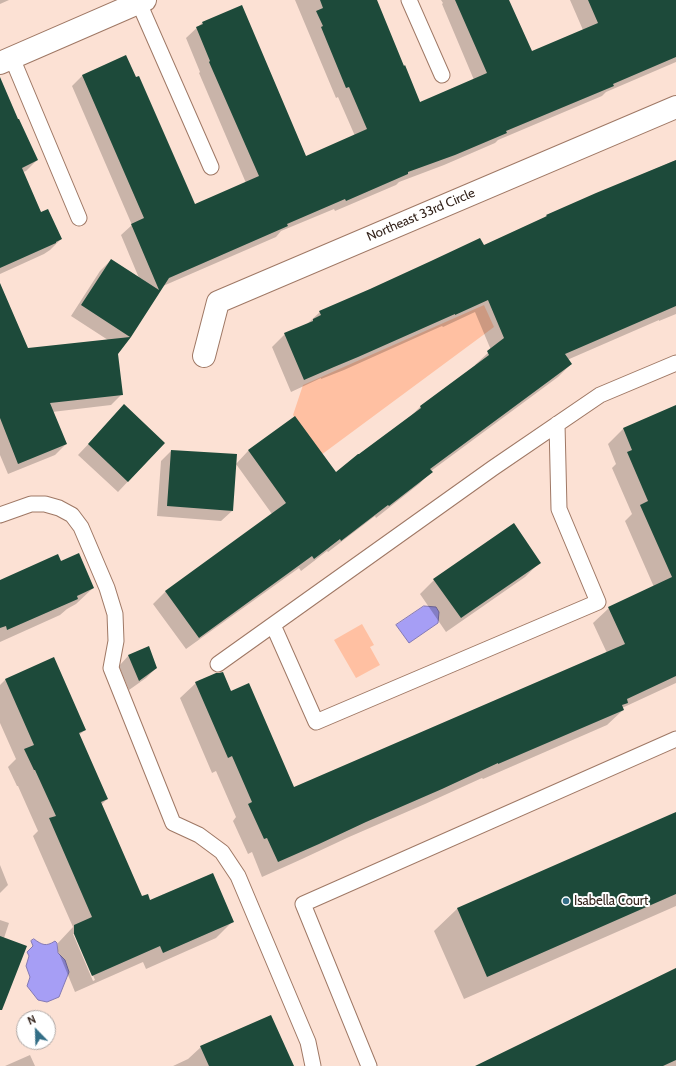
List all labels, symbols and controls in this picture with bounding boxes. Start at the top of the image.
street label: Northeast 33rd Circle [365,185,477,245]
place label: Isabella Court [574,893,648,909]
marker: Isabella Court [561,896,571,906]
north arrow [16,1010,56,1050]
text: N [25,1012,38,1028]

